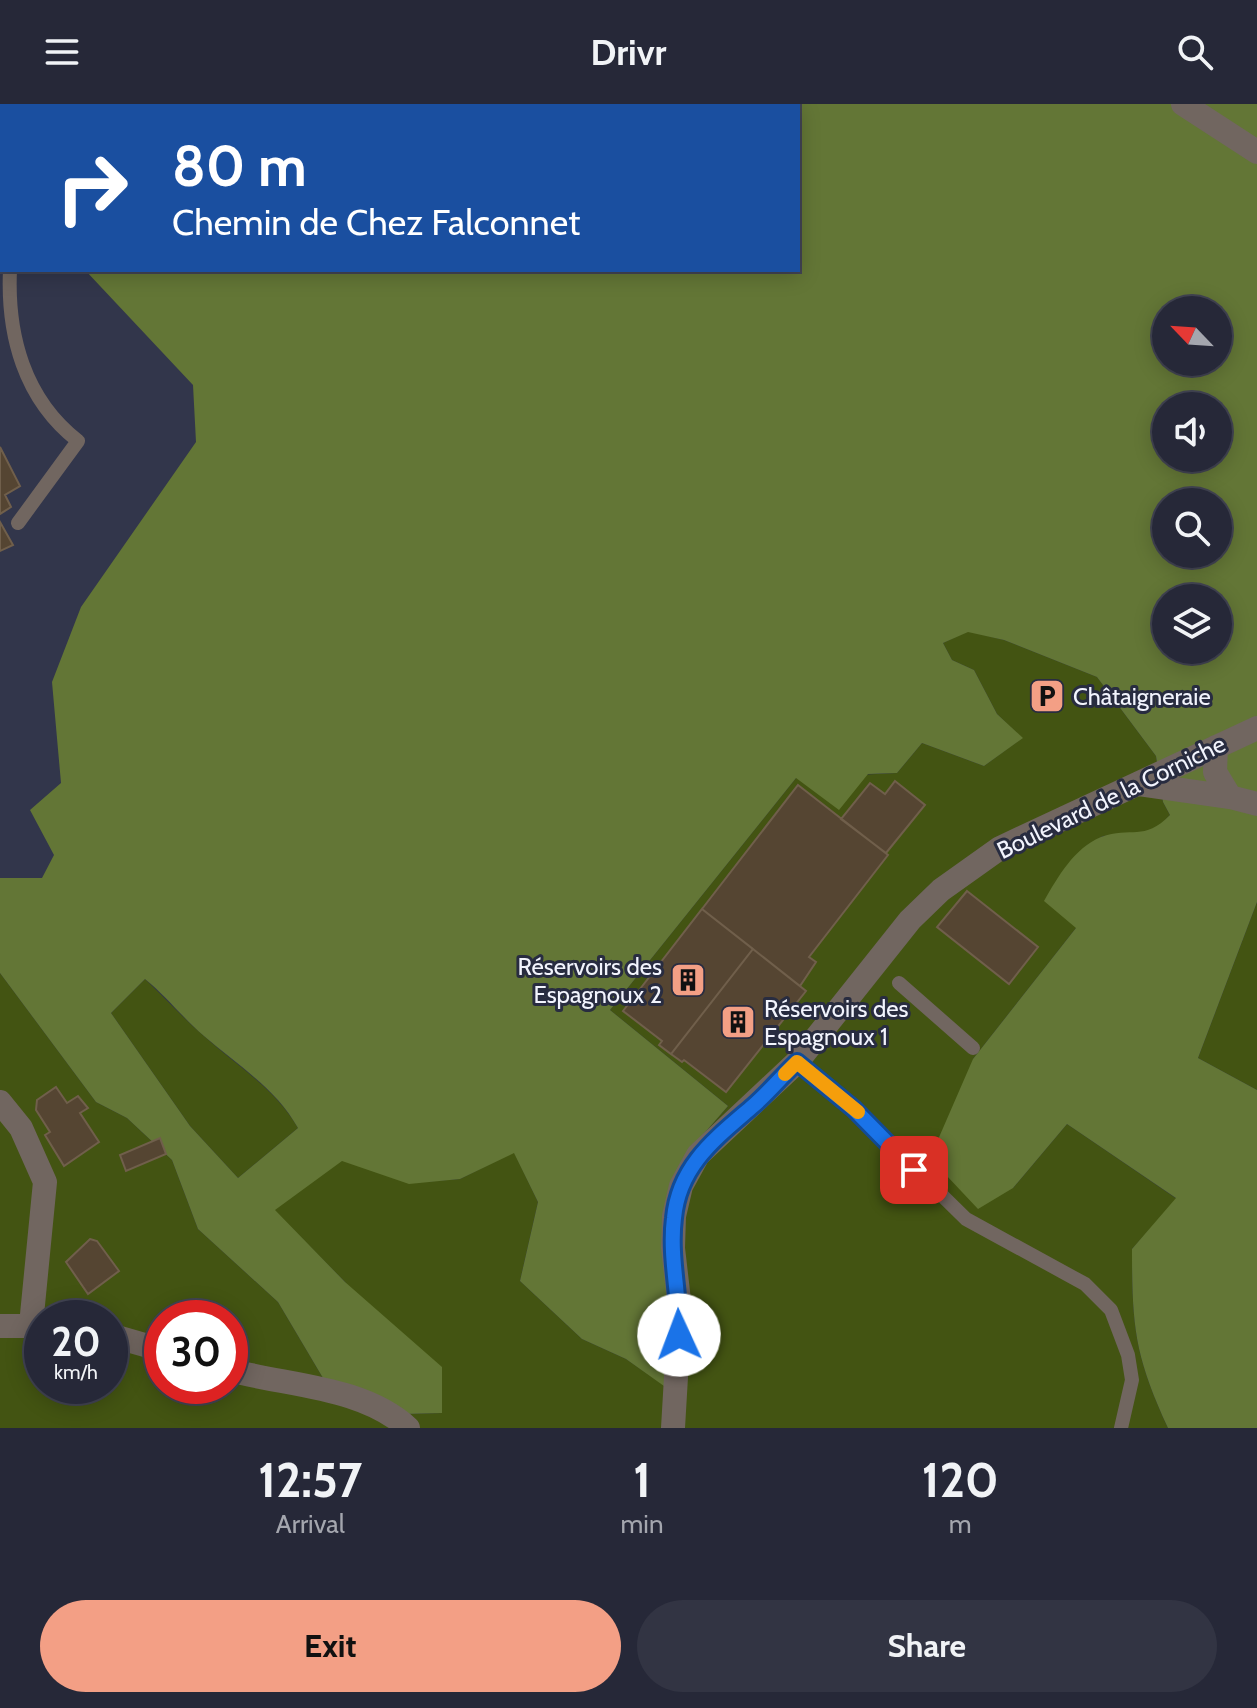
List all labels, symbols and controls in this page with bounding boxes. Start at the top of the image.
icon: menu [40,30,84,74]
text: Drivr [591,30,666,74]
icon: search [1173,30,1217,74]
text: 80 m [172,132,307,200]
icon: right [40,136,144,240]
text: Chemin de Chez Falconnet [172,200,580,244]
north arrow [1152,296,1232,376]
map controls [1152,296,1232,664]
button: sound [1152,392,1232,472]
button: search [1152,488,1232,568]
button: layers [1152,584,1232,664]
parking icon: Châtaigneraie [1028,677,1066,715]
place label: Châtaigneraie [1073,682,1211,711]
street label: Boulevard de la Corniche [992,729,1230,865]
place label: Réservoirs des Espagnoux 2 [518,952,662,1009]
building icon: Réservoirs des Espagnoux 2 [669,961,707,999]
place label: Réservoirs des Espagnoux 1 [764,994,909,1051]
building icon: Réservoirs des Espagnoux 1 [719,1003,757,1041]
pin [880,1136,948,1204]
icon: arrive [892,1148,936,1192]
position arrow [637,1293,721,1377]
speed limit sign: 30 [144,1300,248,1404]
text: 20 [51,1317,101,1366]
text: km/h [54,1360,98,1384]
text: 12:57 [258,1451,362,1509]
text: 1 [633,1451,651,1509]
text: 120 [922,1451,999,1509]
text: Arrival [276,1508,345,1540]
text: min [621,1508,663,1540]
text: m [949,1508,972,1540]
button: Exit [40,1600,621,1692]
button: Share [637,1600,1217,1692]

